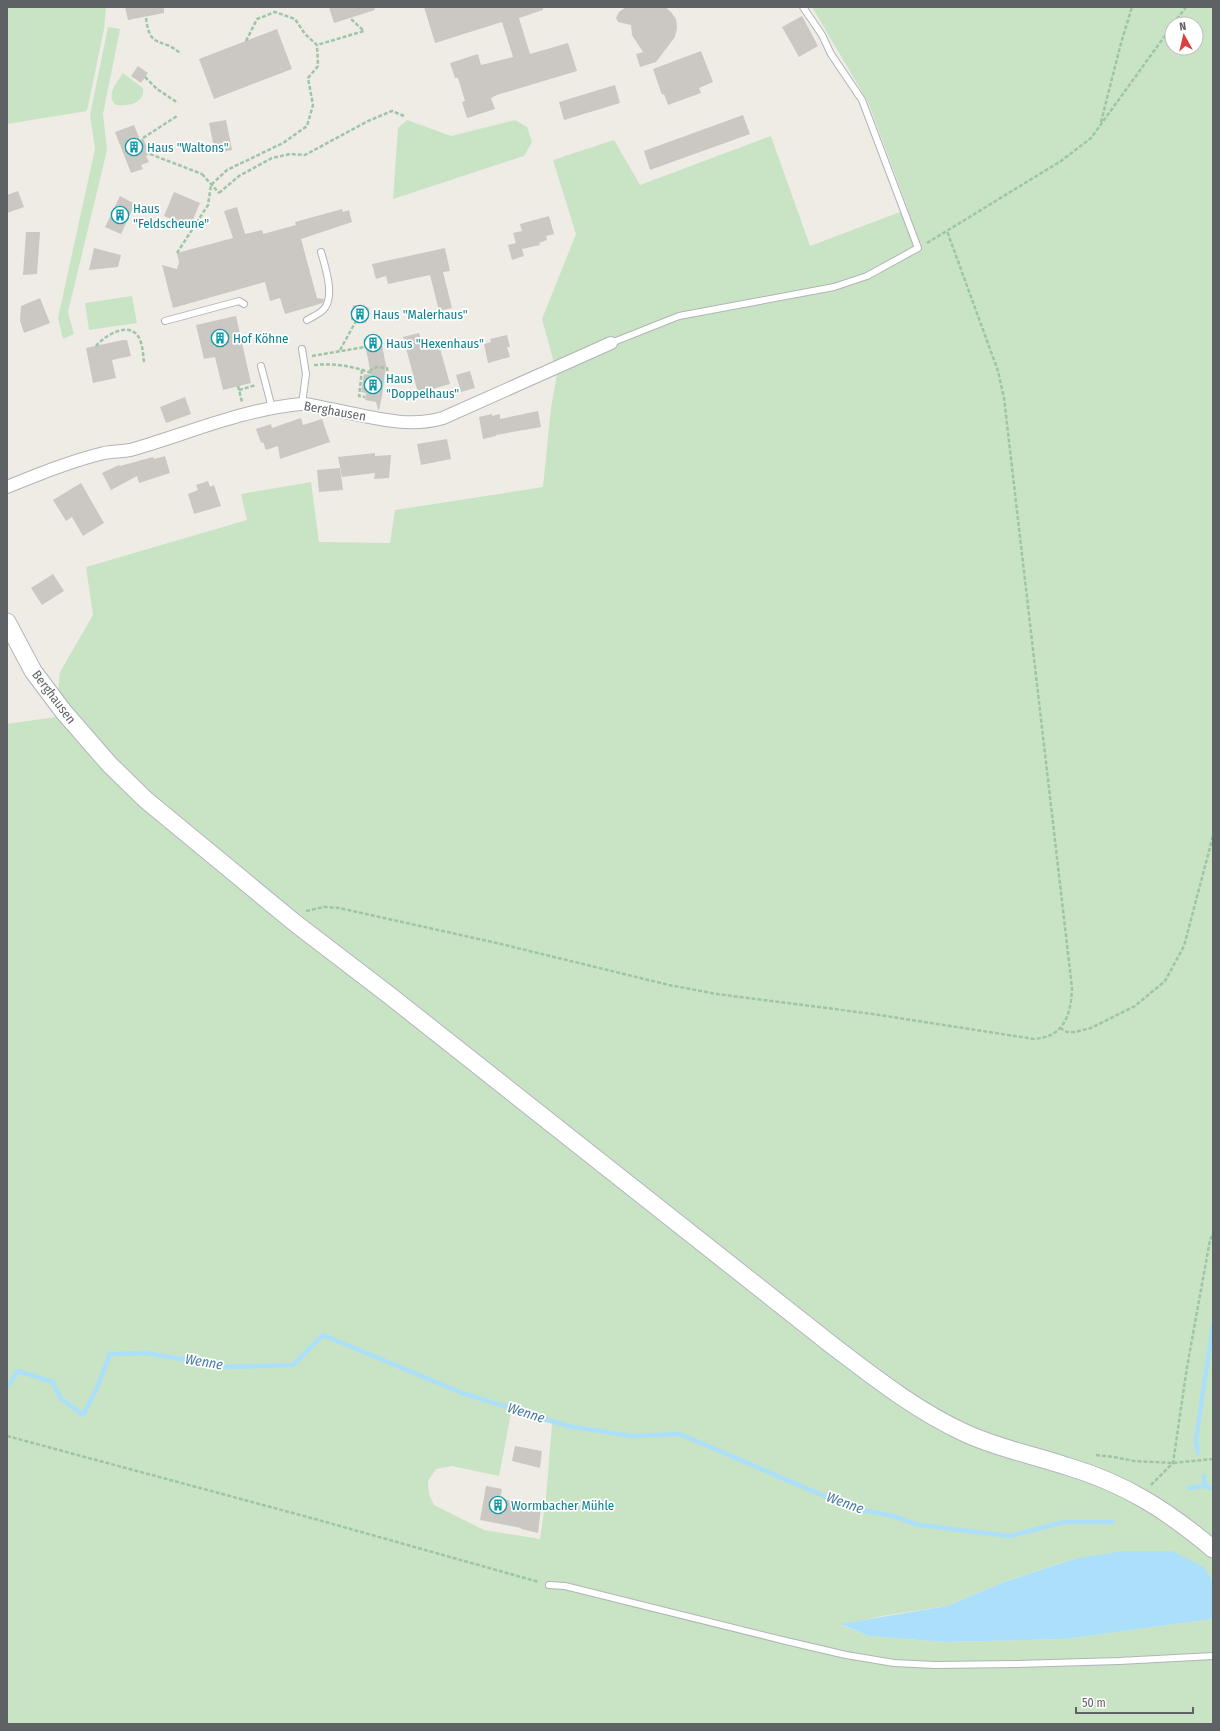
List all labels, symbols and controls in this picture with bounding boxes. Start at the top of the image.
north arrow [1164,16,1204,56]
text: N [1179,20,1187,33]
building icon: Haus "Waltons" [124,137,144,157]
place label: Haus "Waltons" [147,140,229,155]
place label: Haus "Feldscheune" [133,201,209,231]
building icon: Haus "Feldscheune" [110,205,130,225]
building icon: Haus "Malerhaus" [350,304,370,324]
place label: Haus "Malerhaus" [373,307,468,322]
building icon: Hof Köhne [210,328,230,348]
place label: Hof Köhne [233,331,288,346]
building icon: Haus "Hexenhaus" [363,333,383,353]
place label: Haus "Hexenhaus" [386,336,484,351]
place label: Haus "Doppelhaus" [386,371,459,401]
building icon: Haus "Doppelhaus" [363,375,383,395]
street label: Berghausen [303,398,367,424]
street label: Berghausen [29,667,79,727]
water label: Wenne [184,1351,225,1373]
water label: Wenne [505,1399,547,1427]
water label: Wenne [824,1488,866,1518]
building icon: Wormbacher Mühle [488,1495,508,1515]
place label: Wormbacher Mühle [511,1498,614,1513]
scale bar [1076,1689,1193,1715]
text: 50 m [1082,1696,1106,1710]

